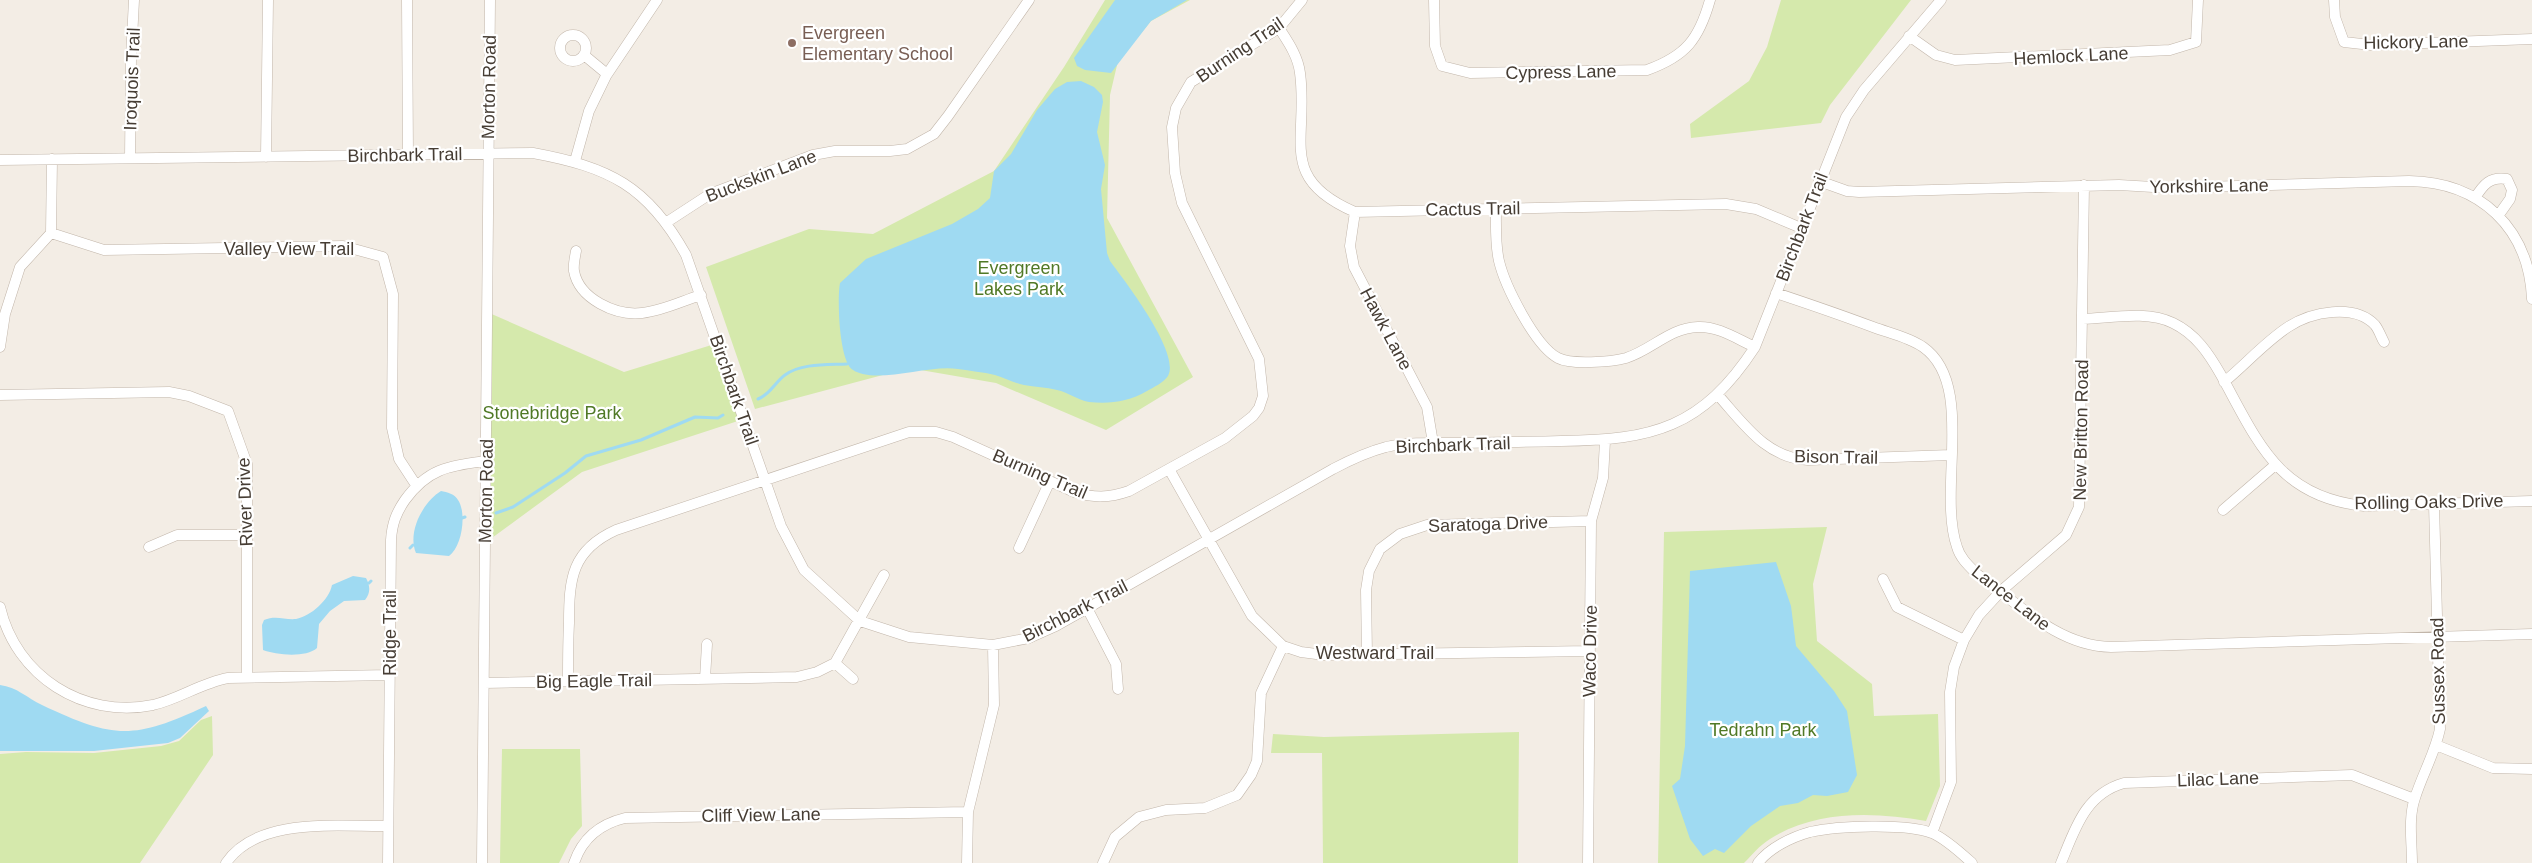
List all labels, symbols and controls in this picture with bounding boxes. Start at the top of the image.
street label: Burning Trail [1193,13,1287,87]
place label: Evergreen Elementary School [802,23,953,64]
street label: Iroquois Trail [120,27,144,131]
street label: Hickory Lane [2363,31,2469,53]
street label: Morton Road [478,35,500,139]
marker: Evergreen Elementary School [786,37,798,49]
street label: Hemlock Lane [2013,43,2129,69]
street label: Cypress Lane [1505,61,1617,83]
street label: Birchbark Trail [347,144,463,166]
street label: Buckskin Lane [703,146,819,206]
street label: Birchbark Trail [1772,170,1832,284]
street label: Yorkshire Lane [2149,175,2269,197]
street label: Cactus Trail [1425,198,1521,220]
street label: Valley View Trail [224,239,354,259]
park label: Evergreen Lakes Park [974,258,1065,299]
street label: Hawk Lane [1356,285,1416,373]
street label: Birchbark Trail [706,332,762,448]
street label: New Britton Road [2070,359,2092,501]
park label: Stonebridge Park [482,403,623,423]
street label: Birchbark Trail [1395,433,1511,457]
street label: Morton Road [475,439,497,543]
street label: Burning Trail [990,445,1090,503]
street label: Bison Trail [1794,446,1878,468]
street label: River Drive [233,457,257,547]
street label: Rolling Oaks Drive [2354,491,2504,513]
street label: Saratoga Drive [1428,512,1548,536]
street label: Lance Lane [1968,561,2054,635]
street label: Birchbark Trail [1019,576,1131,646]
street label: Ridge Trail [380,590,400,676]
street label: Waco Drive [1579,605,1601,697]
street label: Sussex Road [2427,617,2449,725]
street label: Westward Trail [1316,643,1434,663]
street label: Big Eagle Trail [536,670,652,692]
park label: Tedrahn Park [1709,720,1818,740]
street label: Lilac Lane [2177,768,2259,790]
street label: Cliff View Lane [701,804,821,826]

